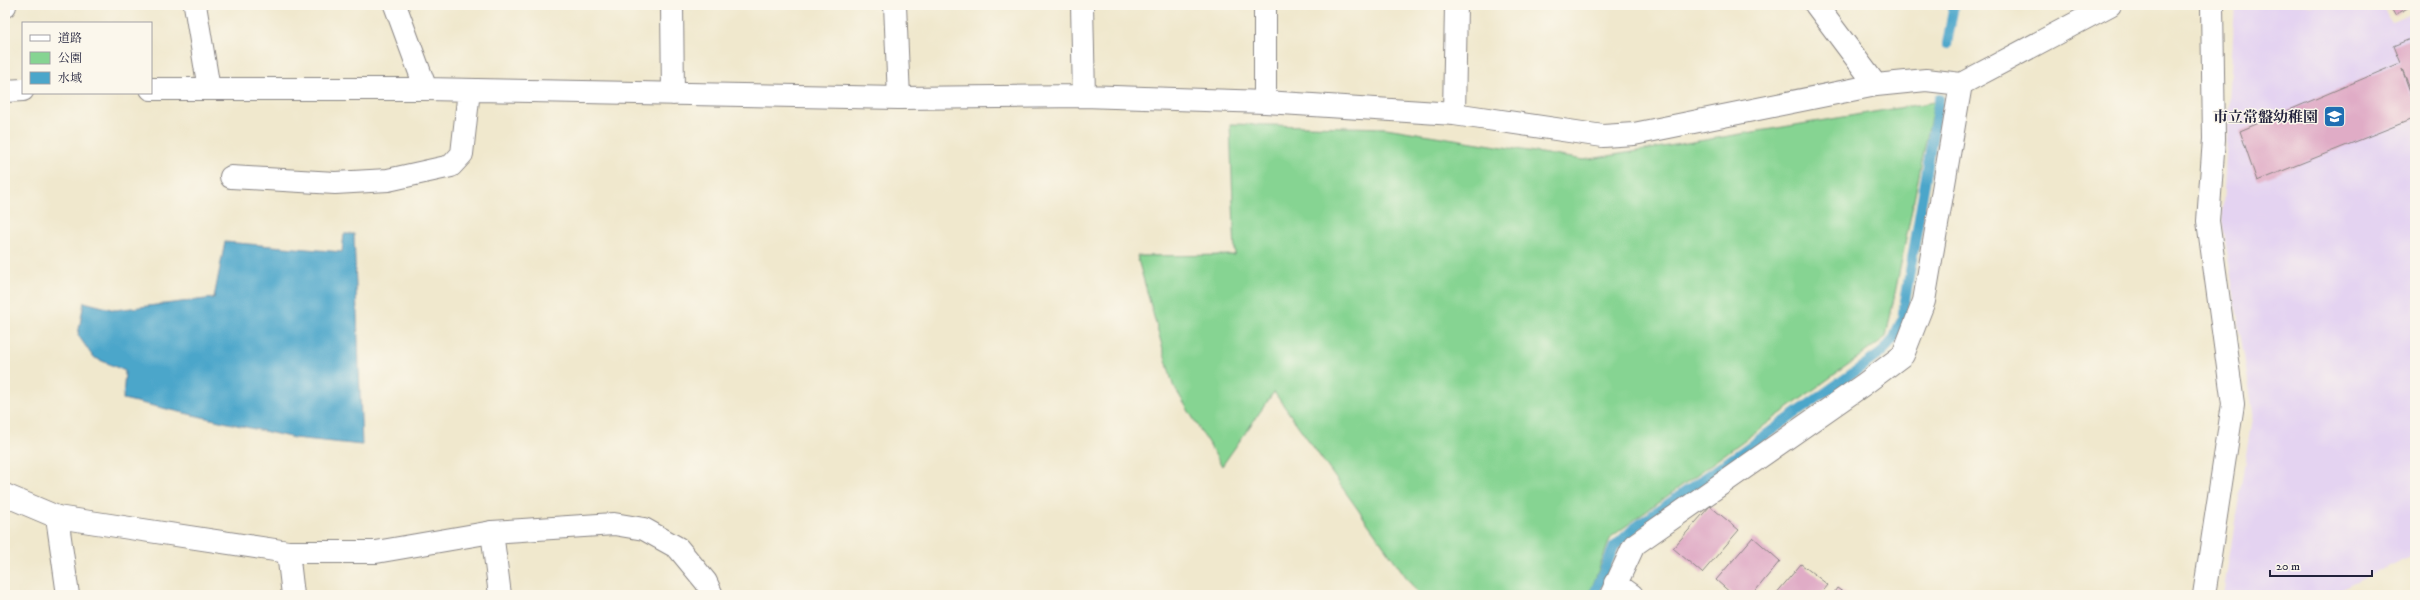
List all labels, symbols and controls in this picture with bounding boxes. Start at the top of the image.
legend [22,22,152,94]
text: 道路 [58,31,82,46]
text: 公園 [58,51,82,66]
text: 水域 [58,71,82,86]
school or university icon: 市立常盤幼稚園 [2321,104,2347,130]
place label: 市立常盤幼稚園 [2213,108,2318,127]
scale bar [2270,552,2372,578]
text: 20 m [2276,559,2300,574]

